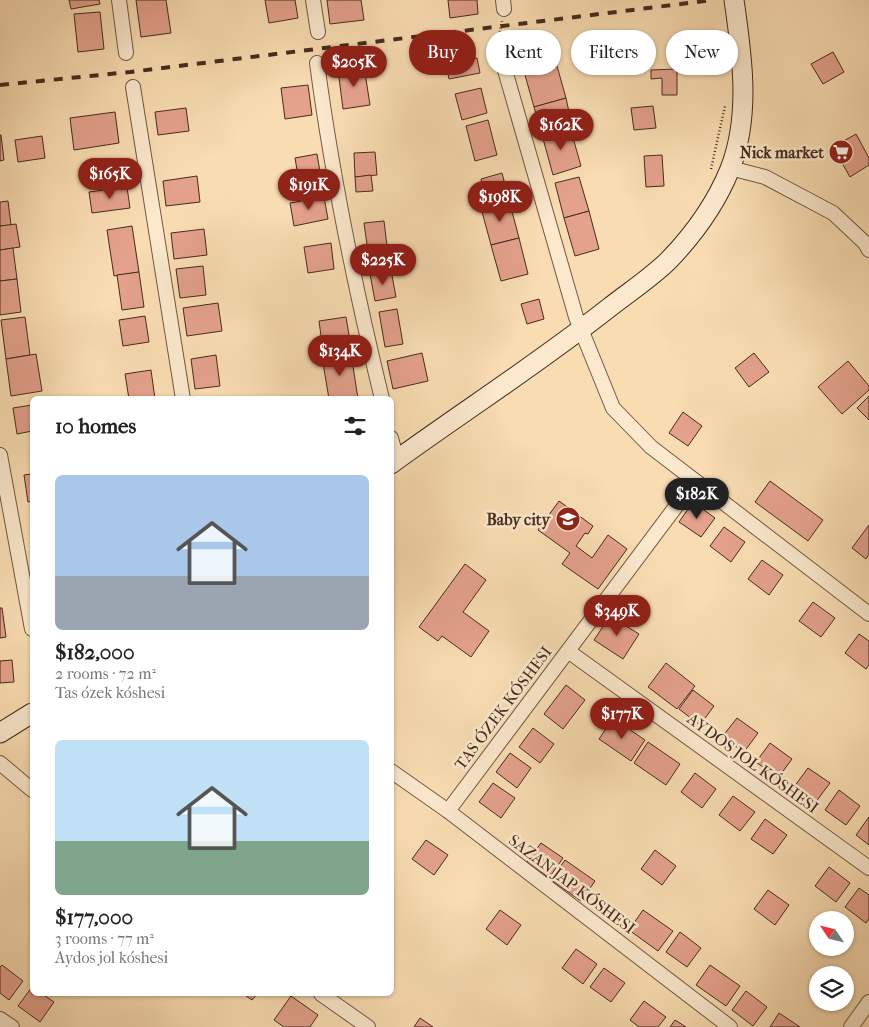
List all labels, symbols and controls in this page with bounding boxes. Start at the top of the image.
chip: Buy [409,30,476,75]
chip: Rent [486,30,561,75]
chip: Filters [571,30,656,75]
chip: New [666,30,738,75]
pin: $205K [319,46,389,88]
text: $205K [332,52,376,71]
pin: $162K [526,108,596,151]
text: $162K [540,115,582,134]
supermarket icon: Nick market [828,139,854,165]
place label: Nick market [740,143,824,162]
pin: $165K [75,158,145,200]
text: $165K [89,164,131,183]
pin: $191K [274,168,344,211]
text: $191K [289,175,329,194]
pin: $198K [465,180,535,223]
text: $198K [479,187,521,206]
pin: $225K [348,244,418,286]
text: $225K [361,250,405,269]
pin: $134K [305,334,375,377]
text: $134K [319,341,361,360]
icon: filters [341,412,369,440]
text: 10 homes [55,414,136,438]
pin: $182K [662,478,732,520]
text: $182K [676,484,718,503]
school or university icon: Baby city [555,506,581,532]
icon: home [167,508,257,598]
place label: Baby city [486,510,551,530]
pin: $349K [582,594,652,637]
text: $349K [595,601,639,620]
text: $182,000 [55,640,135,664]
street label: TAS ÓZEK KÓSHESI [450,642,556,773]
text: 2 rooms · 72 m² [55,664,156,683]
text: Tas ózek kóshesi [55,683,165,702]
pin: $177K [587,698,657,740]
text: $177K [601,704,643,723]
street label: AYDOS JOL KÓSHESI [683,708,823,817]
icon: home [167,773,257,863]
street label: SAZAN JAP KÓSHESI [505,829,640,938]
text: $177,000 [55,905,133,929]
north arrow [809,911,854,956]
map controls [809,911,854,1011]
text: 3 rooms · 77 m² [55,929,154,948]
text: Aydos jol kóshesi [55,948,168,967]
button: layers [809,966,854,1011]

